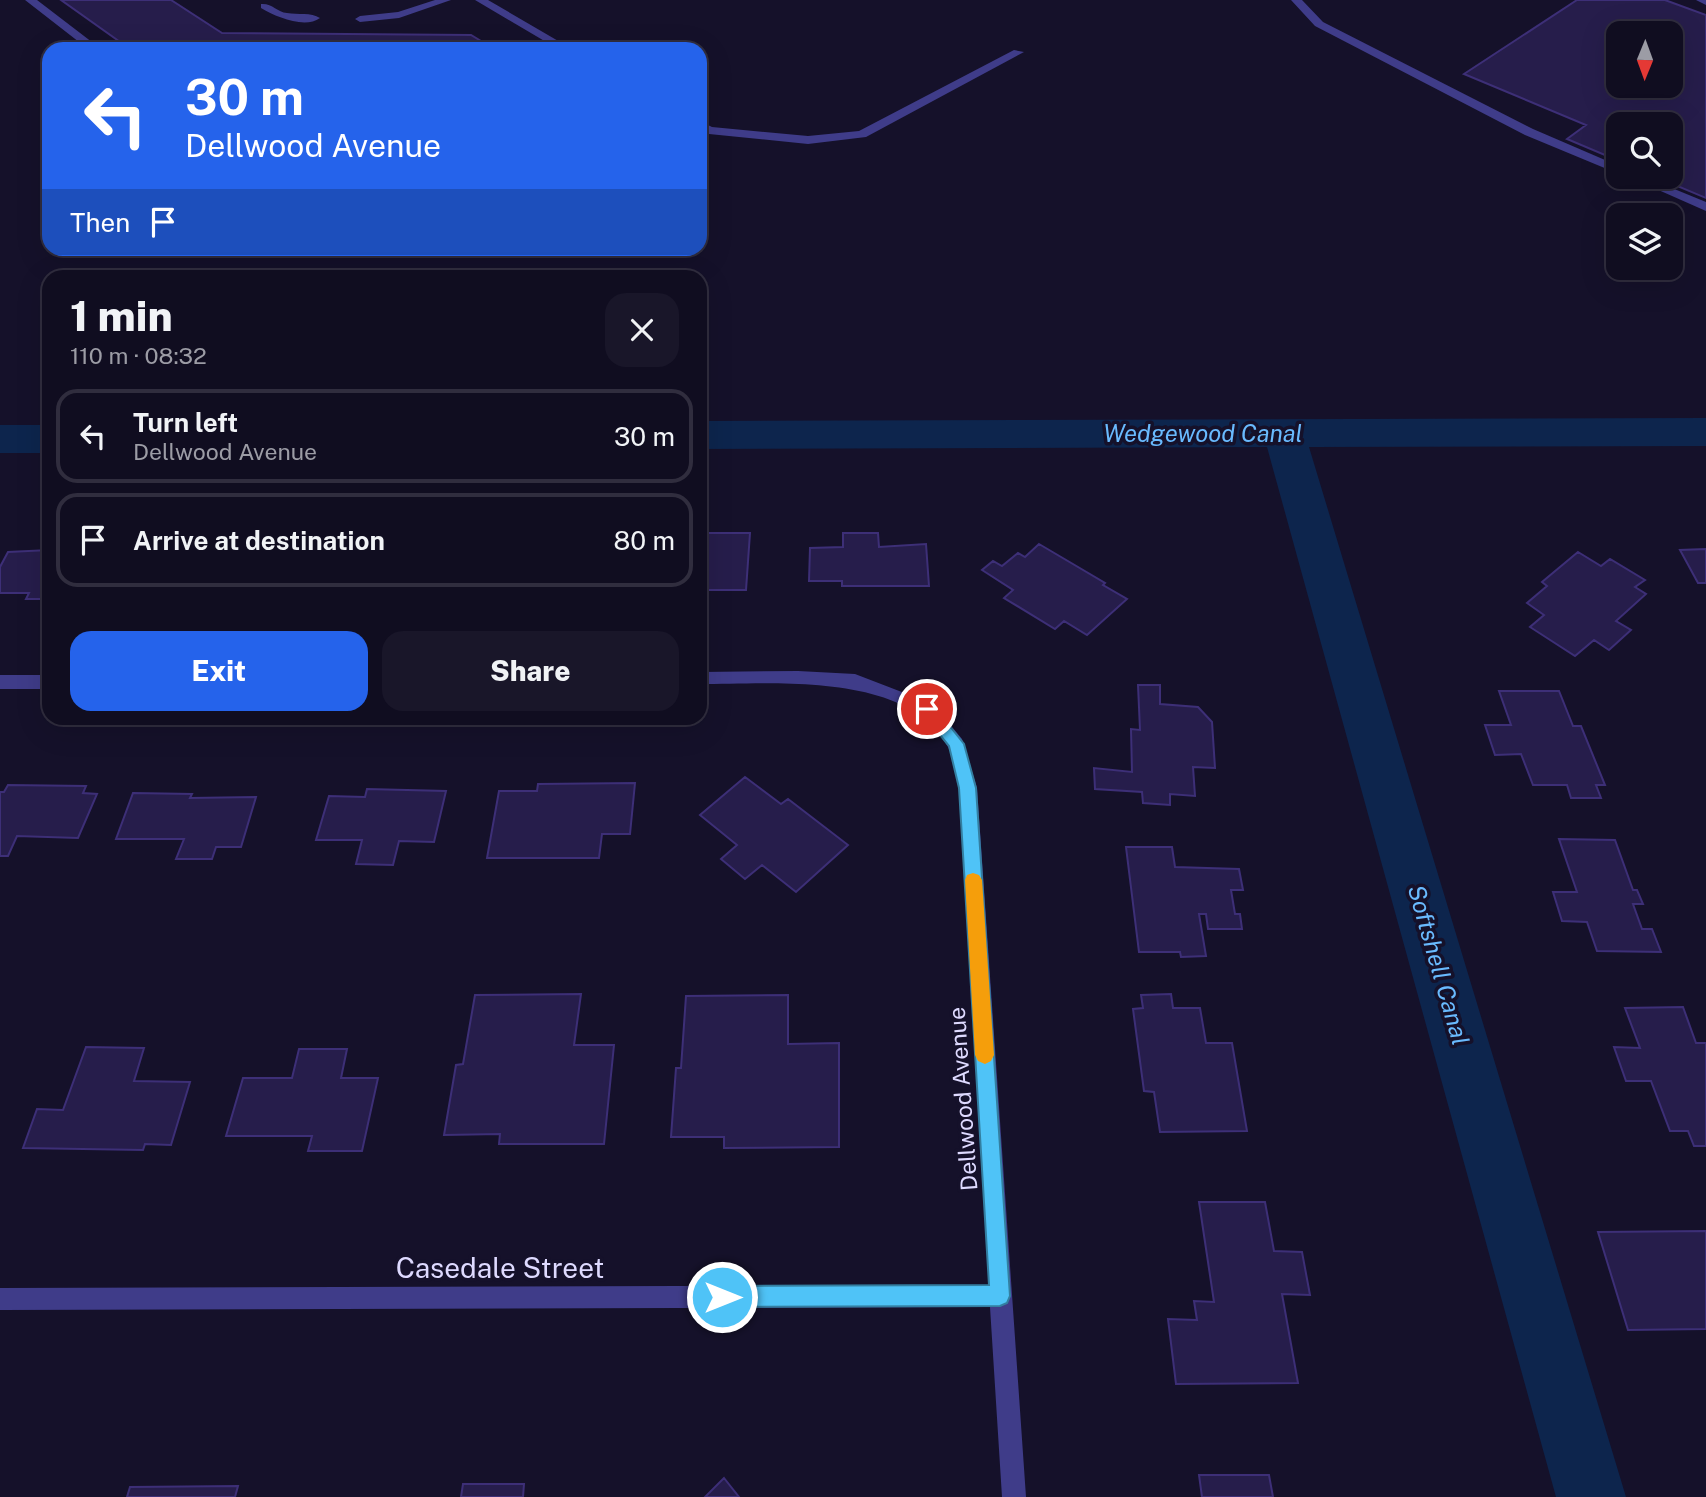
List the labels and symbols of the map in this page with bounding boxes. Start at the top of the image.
north arrow [1606,21,1684,98]
water label: Wedgewood Canal [1103,419,1303,447]
pin [897,679,957,739]
water label: Softshell Canal [1403,881,1475,1048]
street label: Dellwood Avenue [943,1006,982,1192]
street label: Casedale Street [396,1251,604,1284]
position arrow [685,1260,759,1334]

